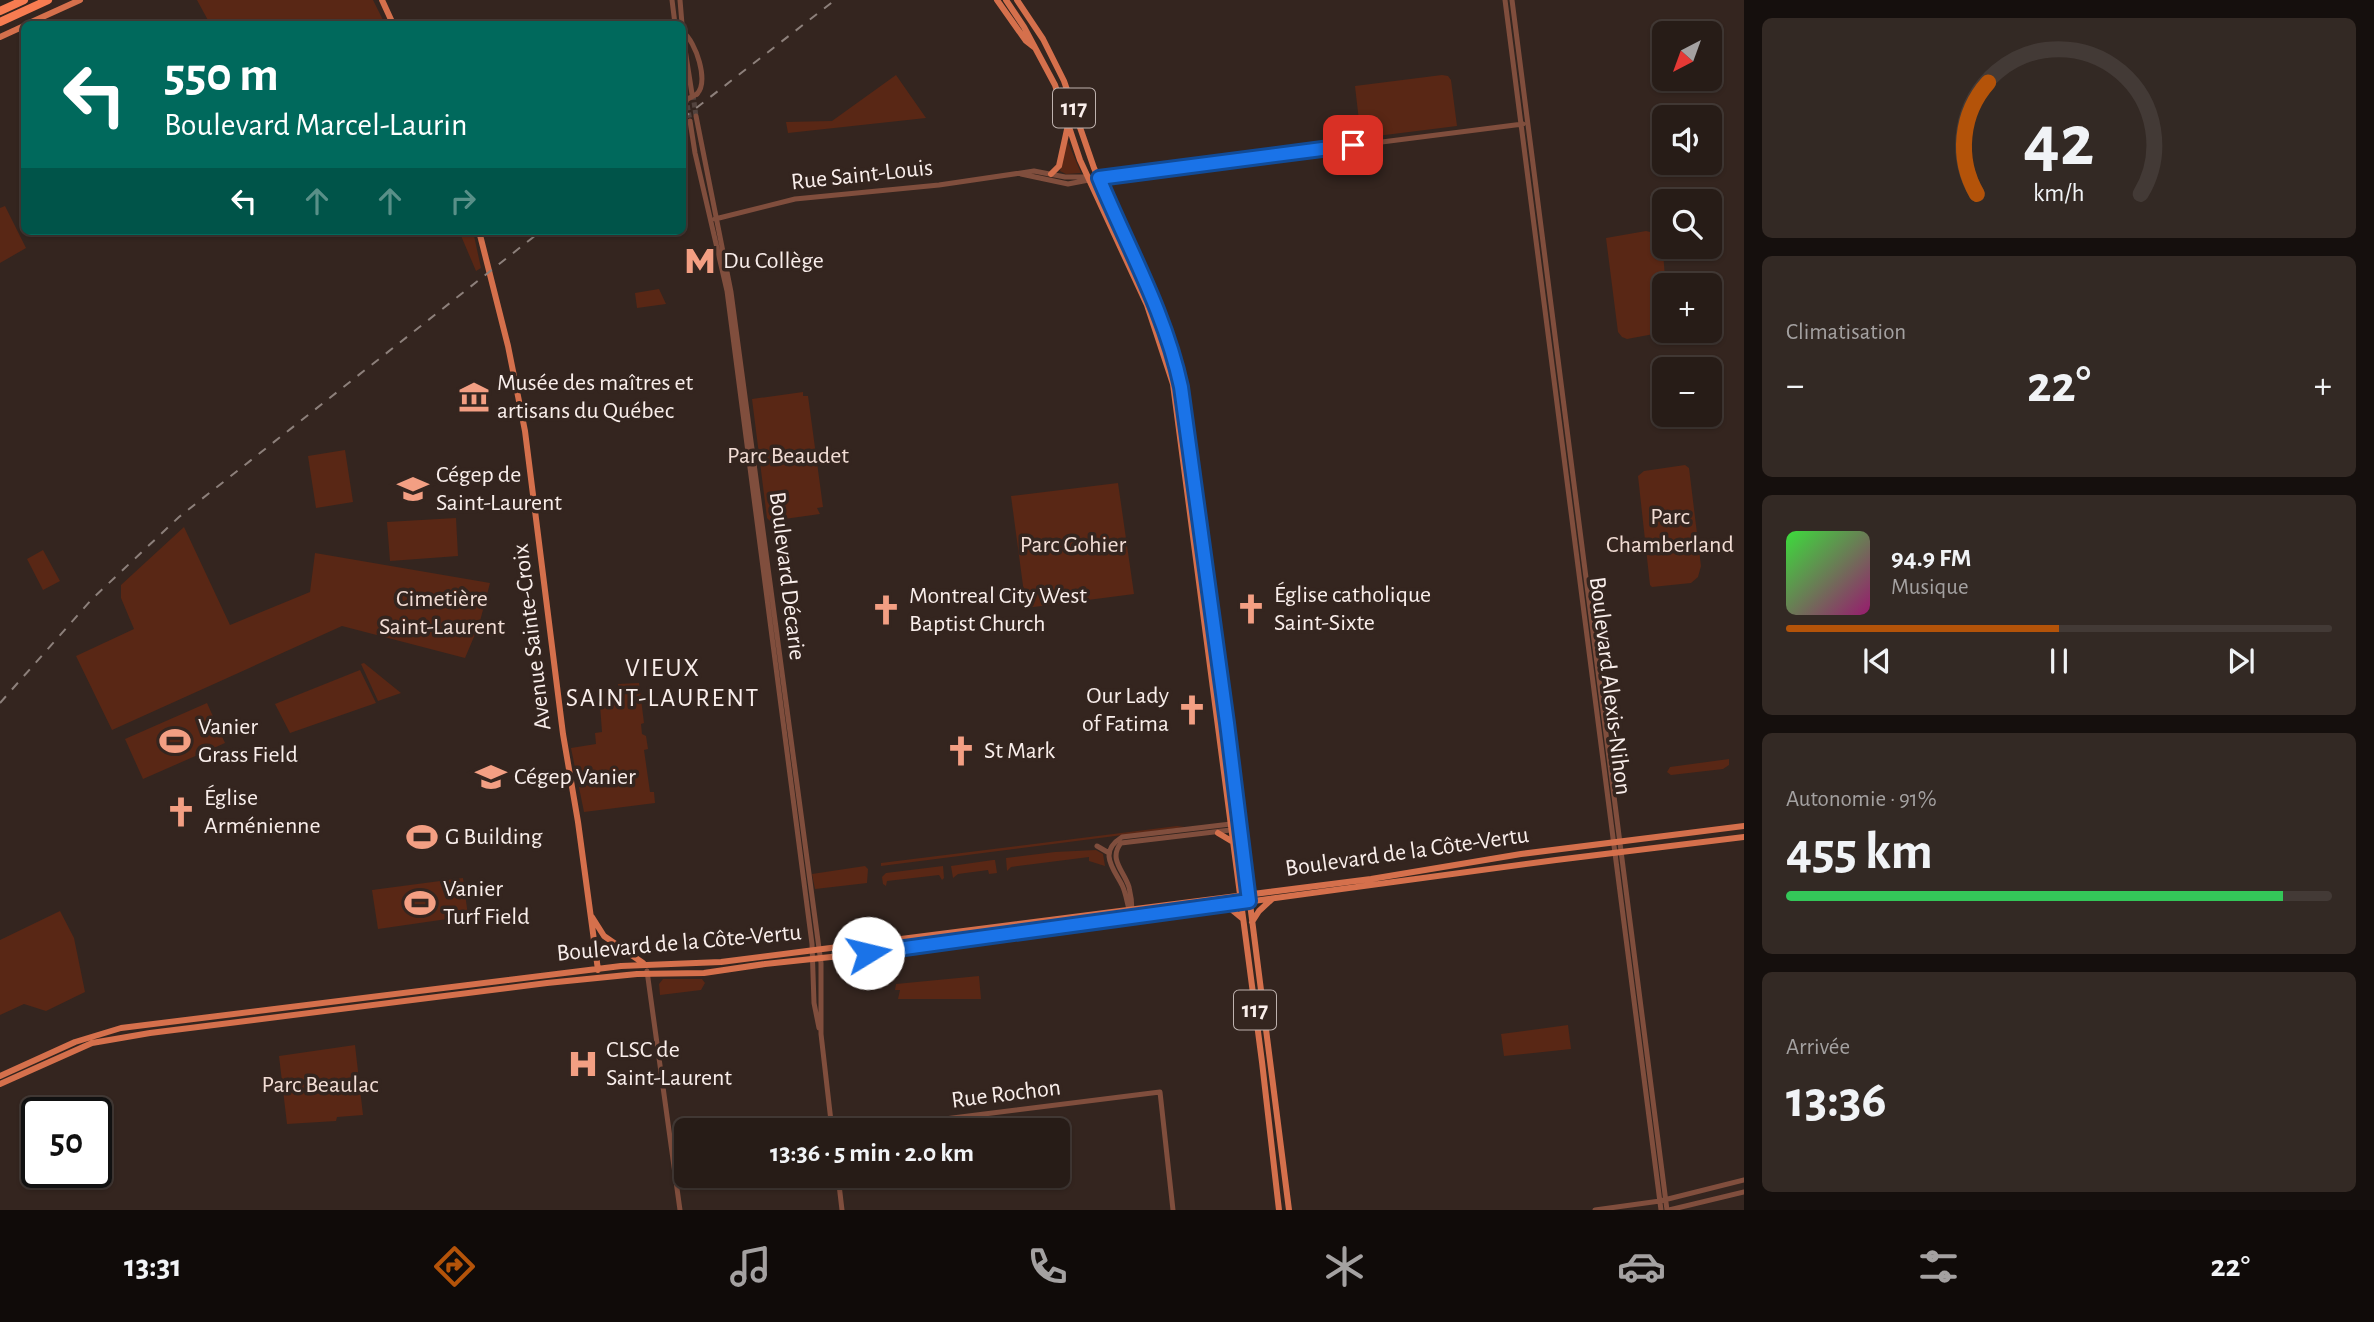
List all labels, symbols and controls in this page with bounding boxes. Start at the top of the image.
north arrow [1652,21,1722,91]
map controls [1652,21,1722,427]
icon: left [49,49,140,140]
text: 550 m [164,51,279,100]
road number: 117 [1053,88,1095,128]
button: sound [1652,105,1722,175]
text: 42 [2024,107,2094,180]
text: Boulevard Marcel-Laurin [164,109,467,141]
pin [1323,115,1383,175]
icon: arrive [1334,126,1372,164]
street label: Rue Saint-Louis [790,156,934,194]
text: km/h [2033,181,2085,206]
icon: left [225,182,263,220]
icon: ahead [298,182,336,220]
icon: ahead [371,182,409,220]
icon: right [444,182,482,220]
button: search [1652,189,1722,259]
metro station icon: Du Collège [683,244,717,278]
place label: Du Collège [723,249,824,273]
button: + [1652,273,1722,343]
text: Climatisation [1786,321,1906,344]
button: − [1652,357,1722,427]
text: 22° [2027,359,2091,411]
text: − [1786,367,1804,405]
text: + [2314,367,2332,405]
place label: Musée des maîtres et artisans du Québec [497,371,693,423]
museum icon: Musée des maîtres et artisans du Québec [457,380,491,414]
park label: Parc Beaudet [727,444,849,468]
place label: Cégep de Saint-Laurent [436,463,562,515]
school or university icon: Cégep de Saint-Laurent [396,472,430,506]
street label: Boulevard Décarie [765,490,809,662]
park label: Parc Chamberland [1606,505,1734,557]
park label: Parc Gohier [1020,533,1126,557]
street label: Avenue Sainte-Croix [509,542,555,732]
text: 94.9 FM [1891,545,1971,571]
street label: Boulevard Alexis-Nihon [1585,576,1635,796]
text: Musique [1891,576,1969,599]
place label: Église catholique Saint-Sixte [1274,581,1431,635]
place label: Montreal City West Baptist Church [909,584,1087,636]
park label: Cimetière Saint-Laurent [379,587,505,639]
church icon: Église catholique Saint-Sixte [1234,592,1268,626]
church icon: Montreal City West Baptist Church [869,593,903,627]
icon: previous [1858,642,1896,680]
icon: pause [2040,642,2078,680]
icon: next [2222,642,2260,680]
district label: VIEUX SAINT-LAURENT [566,655,760,711]
place label: Our Lady of Fatima [1082,684,1169,736]
church icon: Our Lady of Fatima [1175,693,1209,727]
place label: Vanier Grass Field [198,715,298,767]
sports icon: Vanier Grass Field [158,724,192,758]
church icon: St Mark [944,734,978,768]
place label: St Mark [984,739,1055,763]
school or university icon: Cégep Vanier [474,760,508,794]
place label: Cégep Vanier [514,765,636,789]
place label: Église Arménienne [204,784,321,838]
text: Autonomie · 91% [1786,788,1937,811]
church icon: Église Arménienne [164,795,198,829]
sports icon: G Building [405,820,439,854]
street label: Boulevard de la Côte-Vertu [1284,823,1530,881]
place label: G Building [445,825,543,849]
text: 455 km [1786,826,1933,878]
place label: Vanier Turf Field [443,877,530,929]
sports icon: Vanier Turf Field [403,886,437,920]
position arrow [831,916,905,990]
street label: Boulevard de la Côte-Vertu [556,920,802,966]
road number: 117 [1234,990,1276,1030]
text: Arrivée [1786,1036,1850,1059]
place label: CLSC de Saint-Laurent [606,1038,732,1090]
hospital icon: CLSC de Saint-Laurent [566,1047,600,1081]
park label: Parc Beaulac [262,1073,378,1097]
text: 13:36 [1786,1074,1887,1126]
street label: Rue Rochon [950,1075,1062,1113]
speed limit sign: 50 [21,1097,112,1188]
text: 13:36 · 5 min · 2.0 km [770,1140,974,1166]
icon: directions [430,1242,479,1291]
icon: music [726,1242,775,1291]
icon: phone [1023,1242,1072,1291]
icon: climate [1320,1242,1369,1291]
icon: car [1617,1242,1666,1291]
icon: filters [1914,1242,1963,1291]
text: 13:31 [124,1250,182,1282]
text: 22° [2211,1250,2250,1282]

